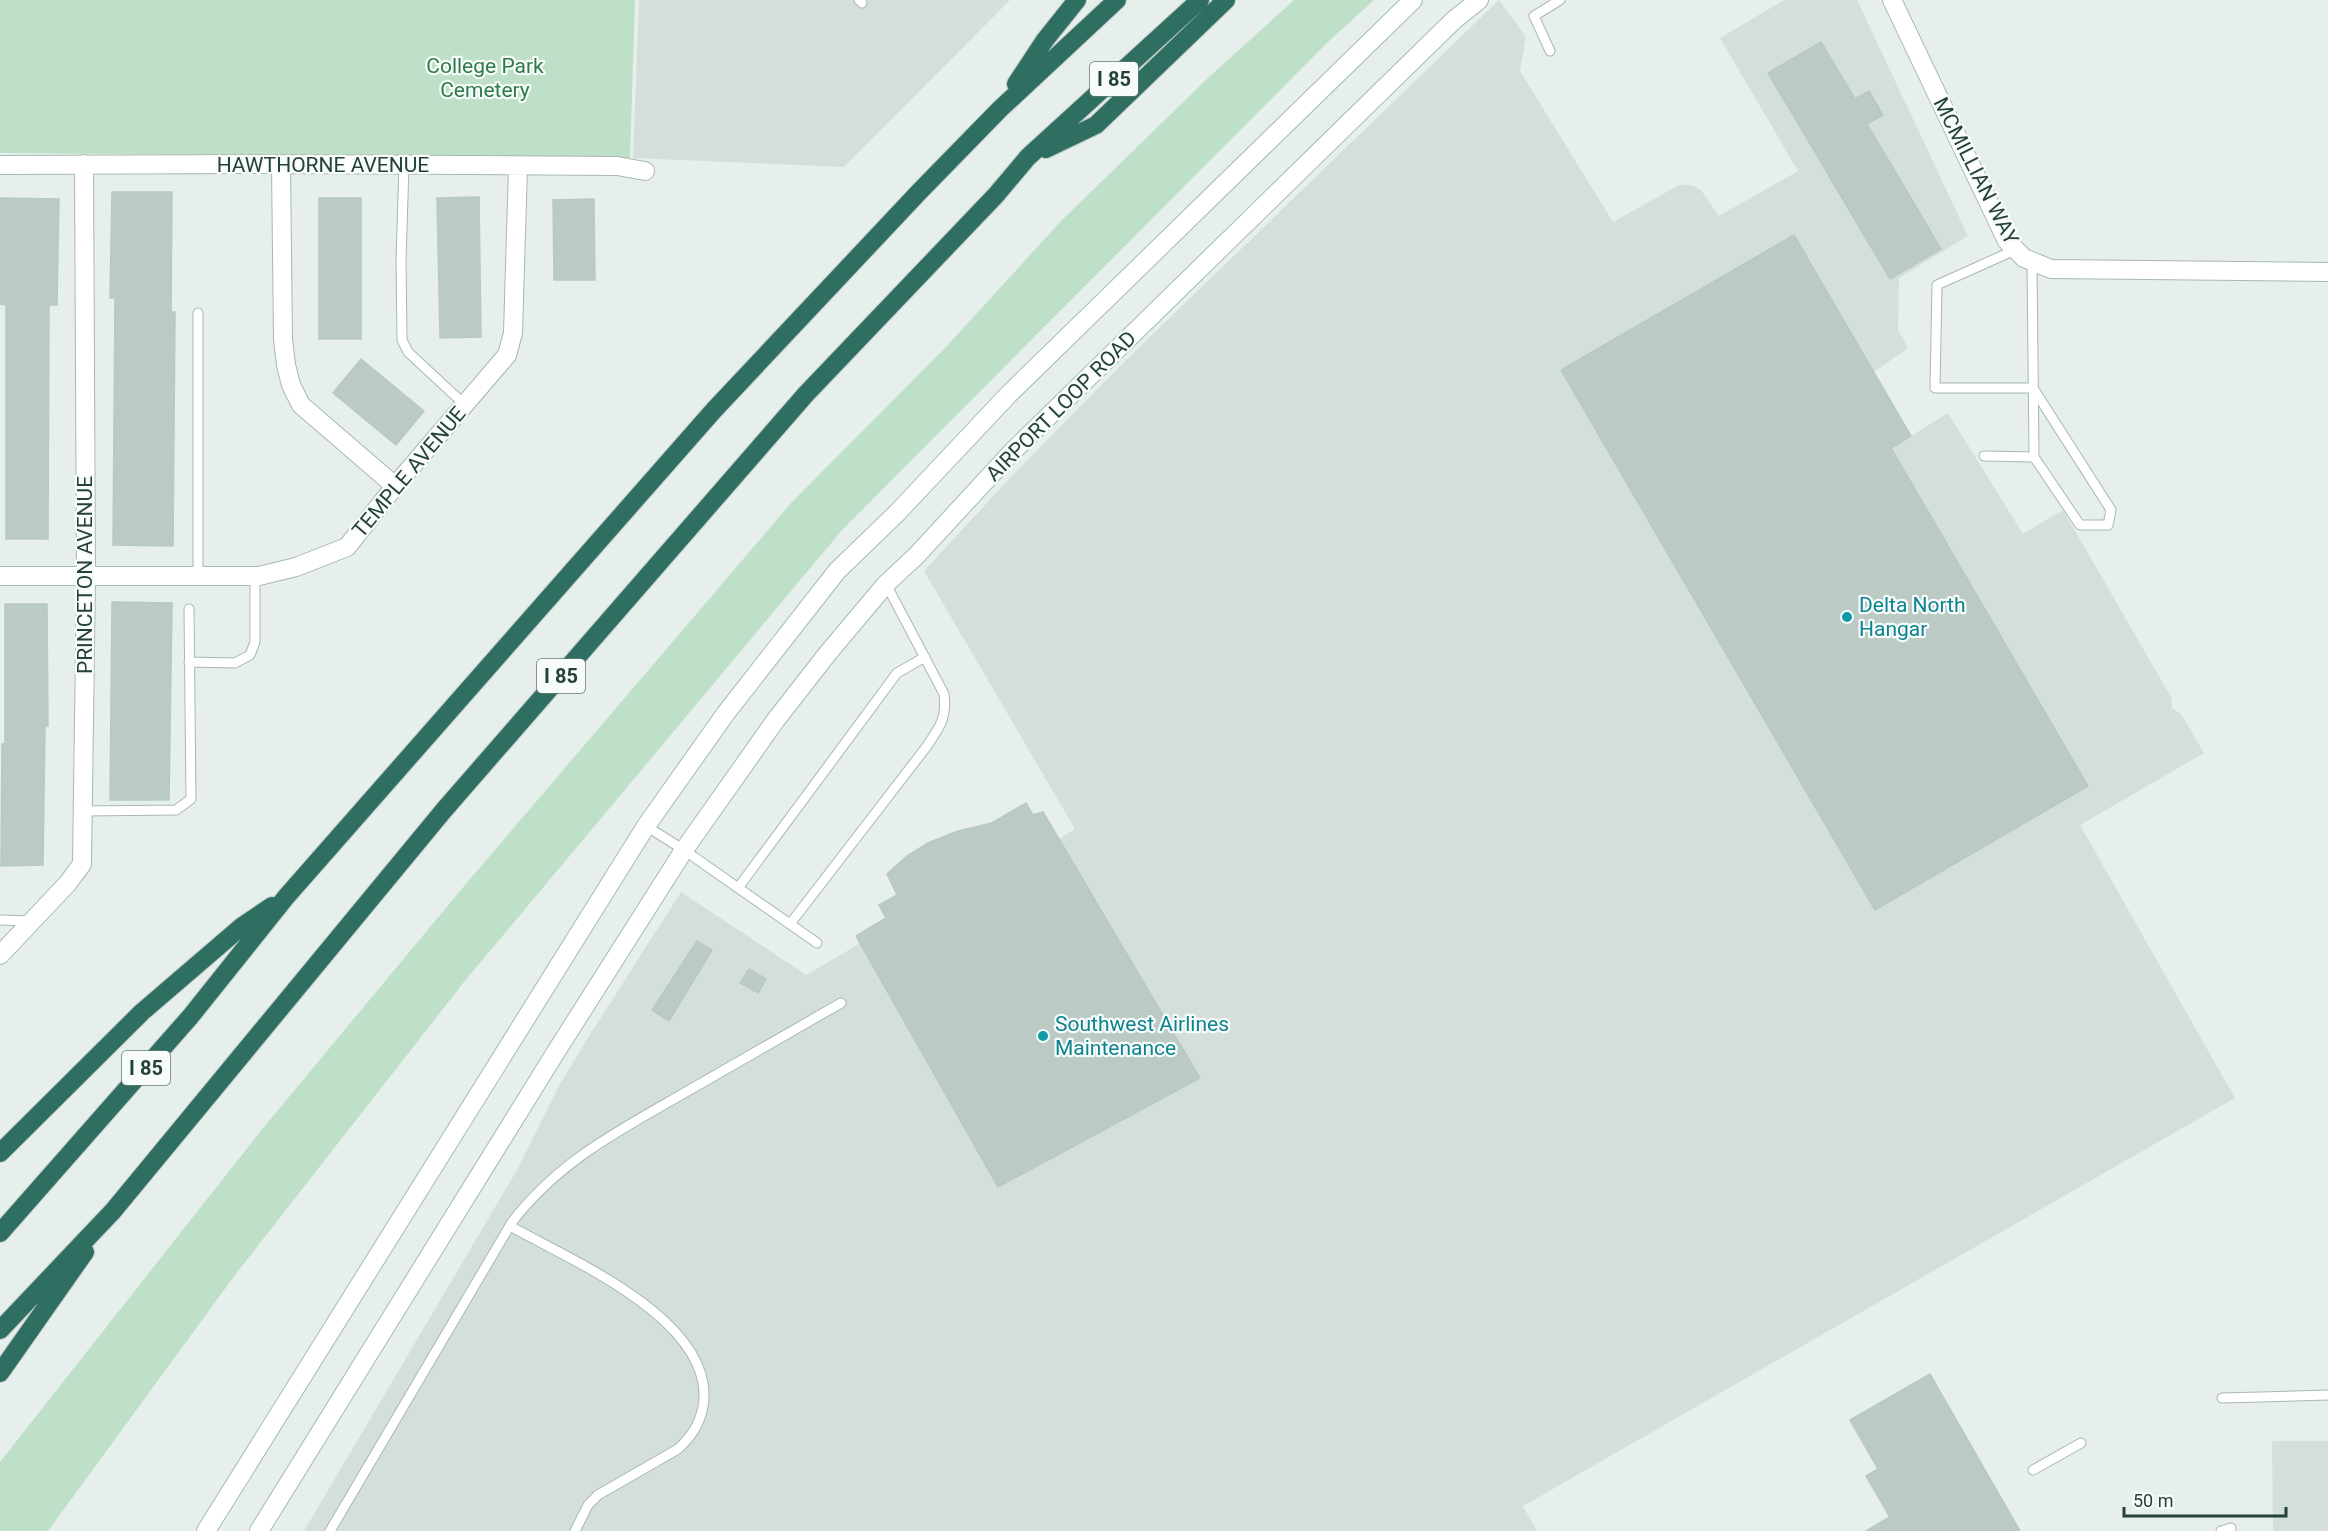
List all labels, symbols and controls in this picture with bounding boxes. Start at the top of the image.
park label: College Park Cemetery [426,54,544,102]
road number: I 85 [1090,62,1138,96]
street label: MCMILLIAN WAY [1929,93,2024,249]
street label: HAWTHORNE AVENUE [217,153,429,177]
street label: AIRPORT LOOP ROAD [981,326,1141,486]
street label: TEMPLE AVENUE [347,402,471,542]
street label: PRINCETON AVENUE [73,476,97,674]
place label: Delta North Hangar [1859,593,1966,641]
marker: Delta North Hangar [1840,610,1854,624]
road number: I 85 [537,659,585,693]
place label: Southwest Airlines Maintenance [1055,1012,1229,1060]
marker: Southwest Airlines Maintenance [1036,1029,1050,1043]
road number: I 85 [122,1051,170,1085]
scale bar [2124,1480,2286,1518]
text: 50 m [2133,1490,2173,1511]

